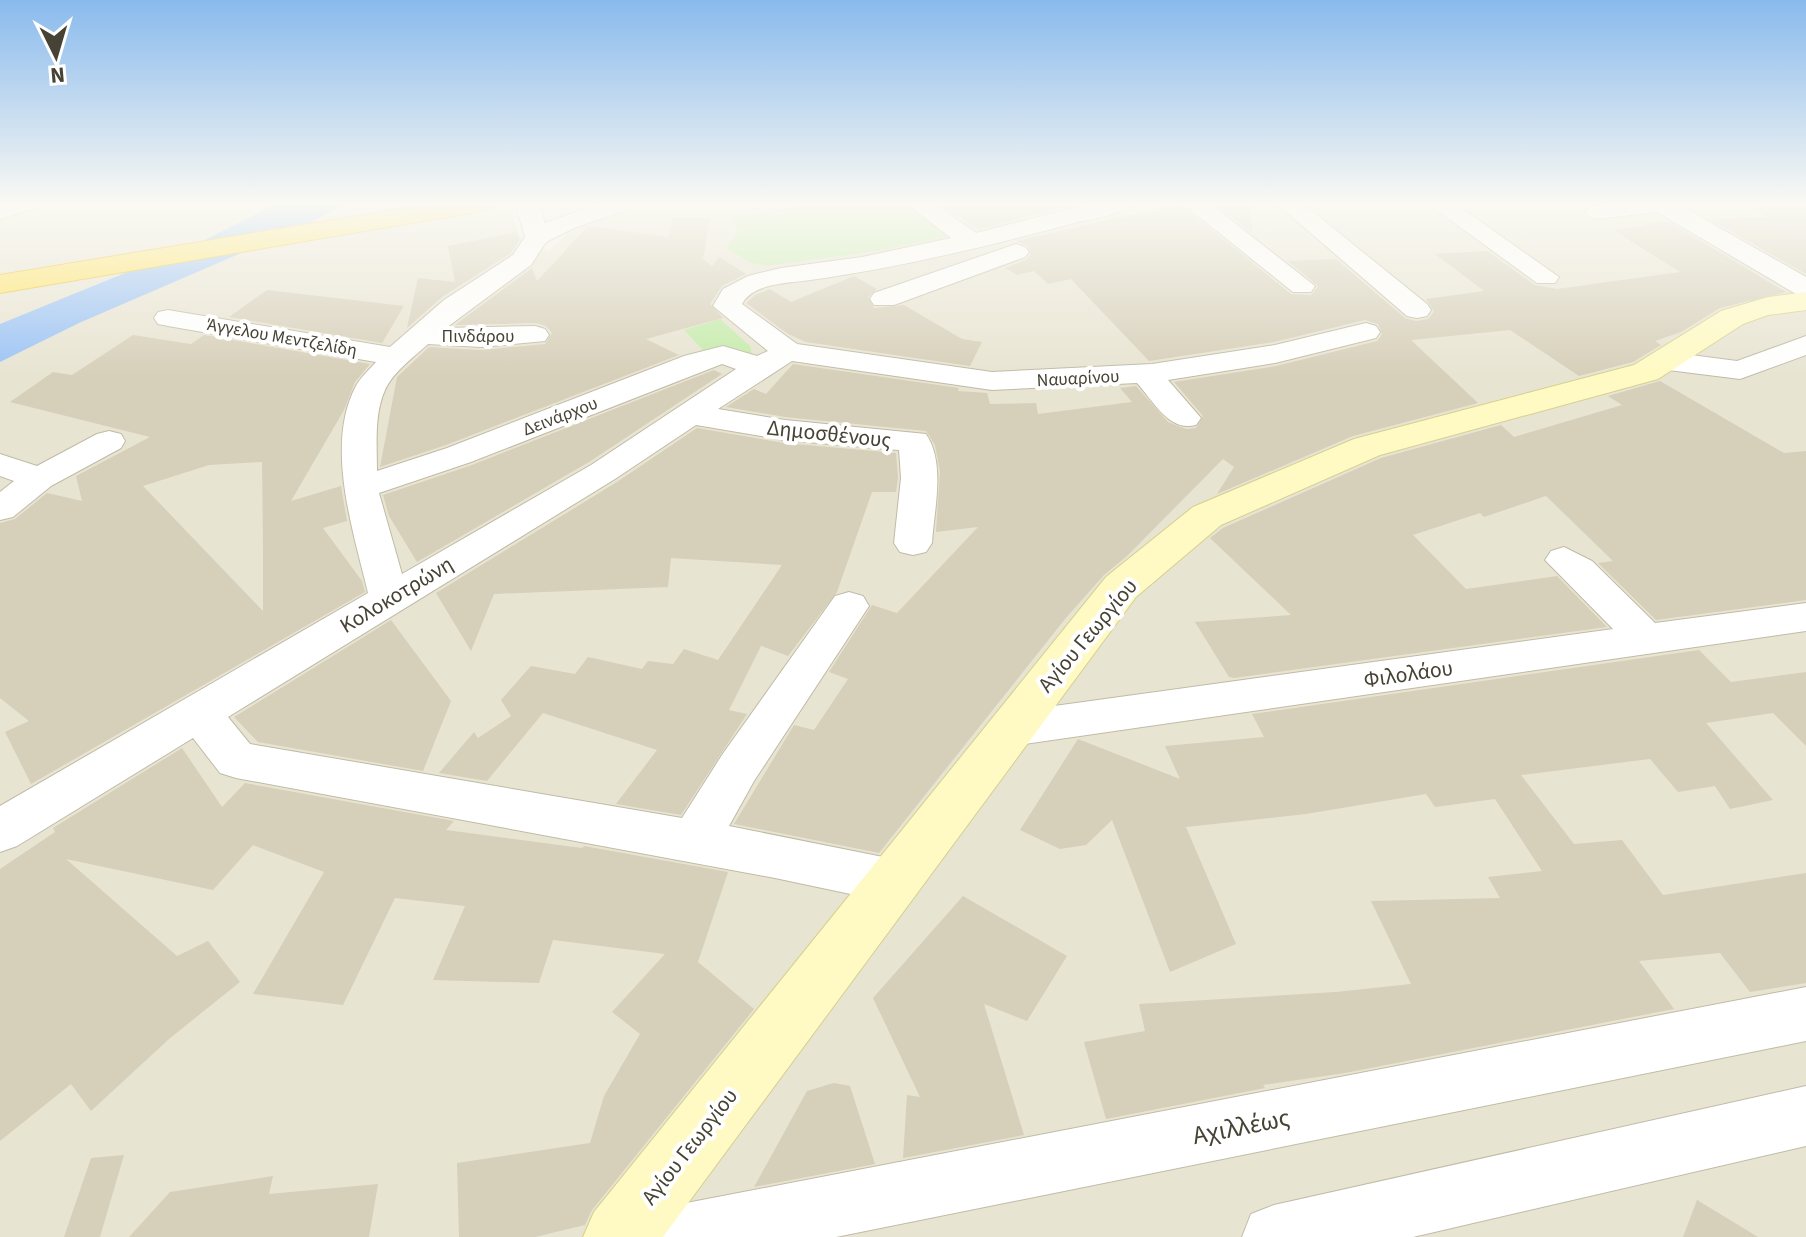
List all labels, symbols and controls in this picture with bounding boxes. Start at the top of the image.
north arrow [16,16,96,96]
text: N [49,58,66,92]
street label: Άγγελου Μεντζελίδη [205,312,359,363]
street label: Πινδάρου [442,324,514,349]
street label: Ναυαρίνου [1036,364,1120,393]
street label: Δεινάρχου [519,391,601,442]
street label: Δημοσθένους [765,412,893,456]
street label: Κολοκοτρώνη [334,548,459,641]
street label: Αγίου Γεωργίου [1030,572,1145,700]
street label: Φιλολάου [1361,652,1455,696]
street label: Αγίου Γεωργίου [634,1081,746,1212]
street label: Αχιλλέως [1189,1099,1293,1154]

